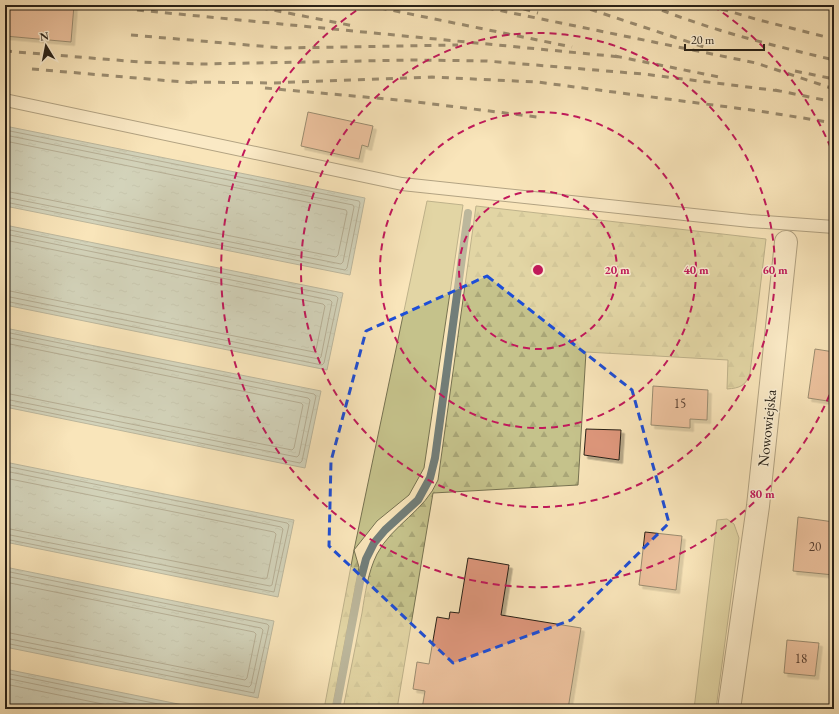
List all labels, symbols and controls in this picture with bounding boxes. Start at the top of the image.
north arrow [26,26,66,66]
scale bar [685,26,764,52]
text: N [39,28,50,44]
text: 20 m [691,32,715,48]
text: 20 m [604,262,630,278]
text: 40 m [683,262,709,278]
text: 60 m [762,262,788,278]
centre of rings [531,263,545,277]
street label: Nowowiejska [753,389,780,467]
house number: 15 [674,395,686,412]
text: 80 m [749,486,775,502]
house number: 20 [809,538,821,555]
house number: 18 [795,650,807,667]

